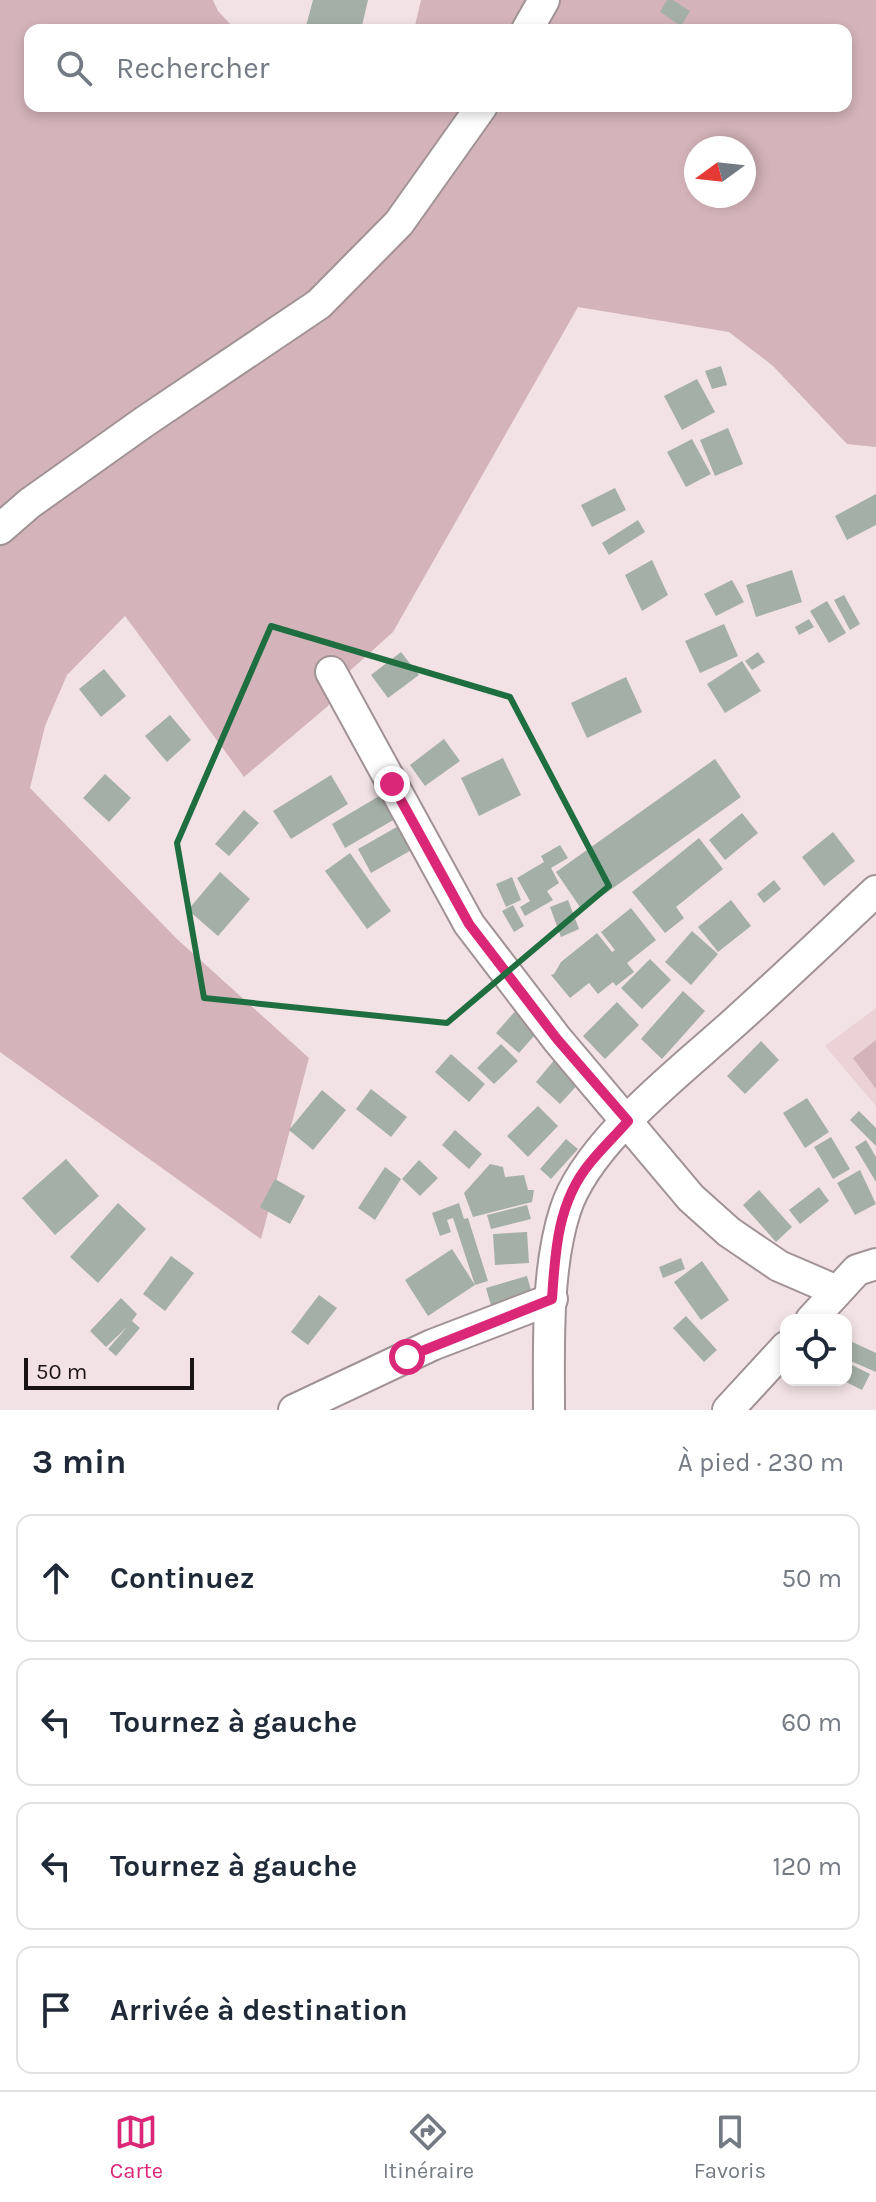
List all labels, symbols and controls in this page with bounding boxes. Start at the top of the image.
search box [24,24,852,112]
icon: search [52,46,96,90]
text: Rechercher [116,50,269,86]
north arrow [684,136,756,208]
route end [374,766,410,802]
map controls [780,1314,852,1386]
button: locate [780,1314,852,1386]
route start [389,1339,425,1375]
scale bar [24,1354,194,1390]
text: 50 m [36,1359,87,1385]
text: 3 min [32,1442,126,1482]
text: À pied · 230 m [678,1447,844,1478]
icon: ahead [34,1556,78,1600]
text: Continuez [110,1560,255,1596]
text: 50 m [781,1563,842,1594]
icon: left [34,1700,78,1744]
text: Tournez à gauche [110,1704,357,1740]
text: 60 m [781,1707,842,1738]
icon: left [34,1844,78,1888]
text: Tournez à gauche [110,1848,357,1884]
text: 120 m [772,1851,842,1882]
icon: arrive [34,1988,78,2032]
text: Arrivée à destination [110,1992,408,2028]
tab: Carte [110,2110,163,2184]
tab: Itinéraire [383,2110,474,2184]
tab: Favoris [694,2110,766,2184]

